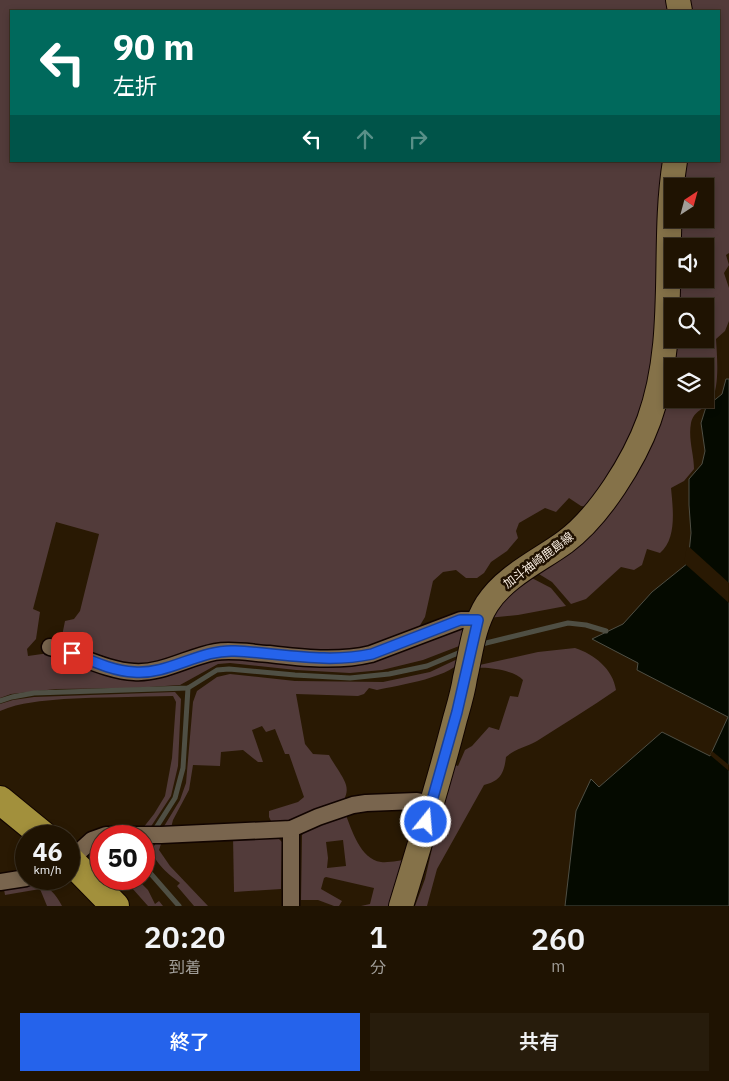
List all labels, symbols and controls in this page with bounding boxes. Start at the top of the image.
text: 90 m [113,24,195,70]
icon: left [30,30,95,95]
text: 左折 [113,71,157,100]
icon: left [298,125,326,153]
icon: ahead [351,125,379,153]
icon: right [404,125,432,153]
north arrow [664,178,714,228]
map controls [664,178,714,408]
button: sound [664,238,714,288]
button: search [664,298,714,348]
button: layers [664,358,714,408]
street label: 加斗袖崎鹿島線 [500,529,576,591]
pin [51,632,93,674]
icon: arrive [58,639,86,667]
position arrow [399,795,451,847]
speed limit sign: 50 [90,825,155,890]
text: 46 [32,835,63,868]
text: km/h [33,862,62,877]
text: 20:20 [144,917,225,956]
text: 1 [369,917,387,956]
text: 260 [531,919,585,958]
text: m [551,956,565,976]
text: 到着 [169,957,201,977]
text: 分 [370,957,386,977]
button: 終了 [20,1013,360,1071]
button: 共有 [370,1013,709,1071]

